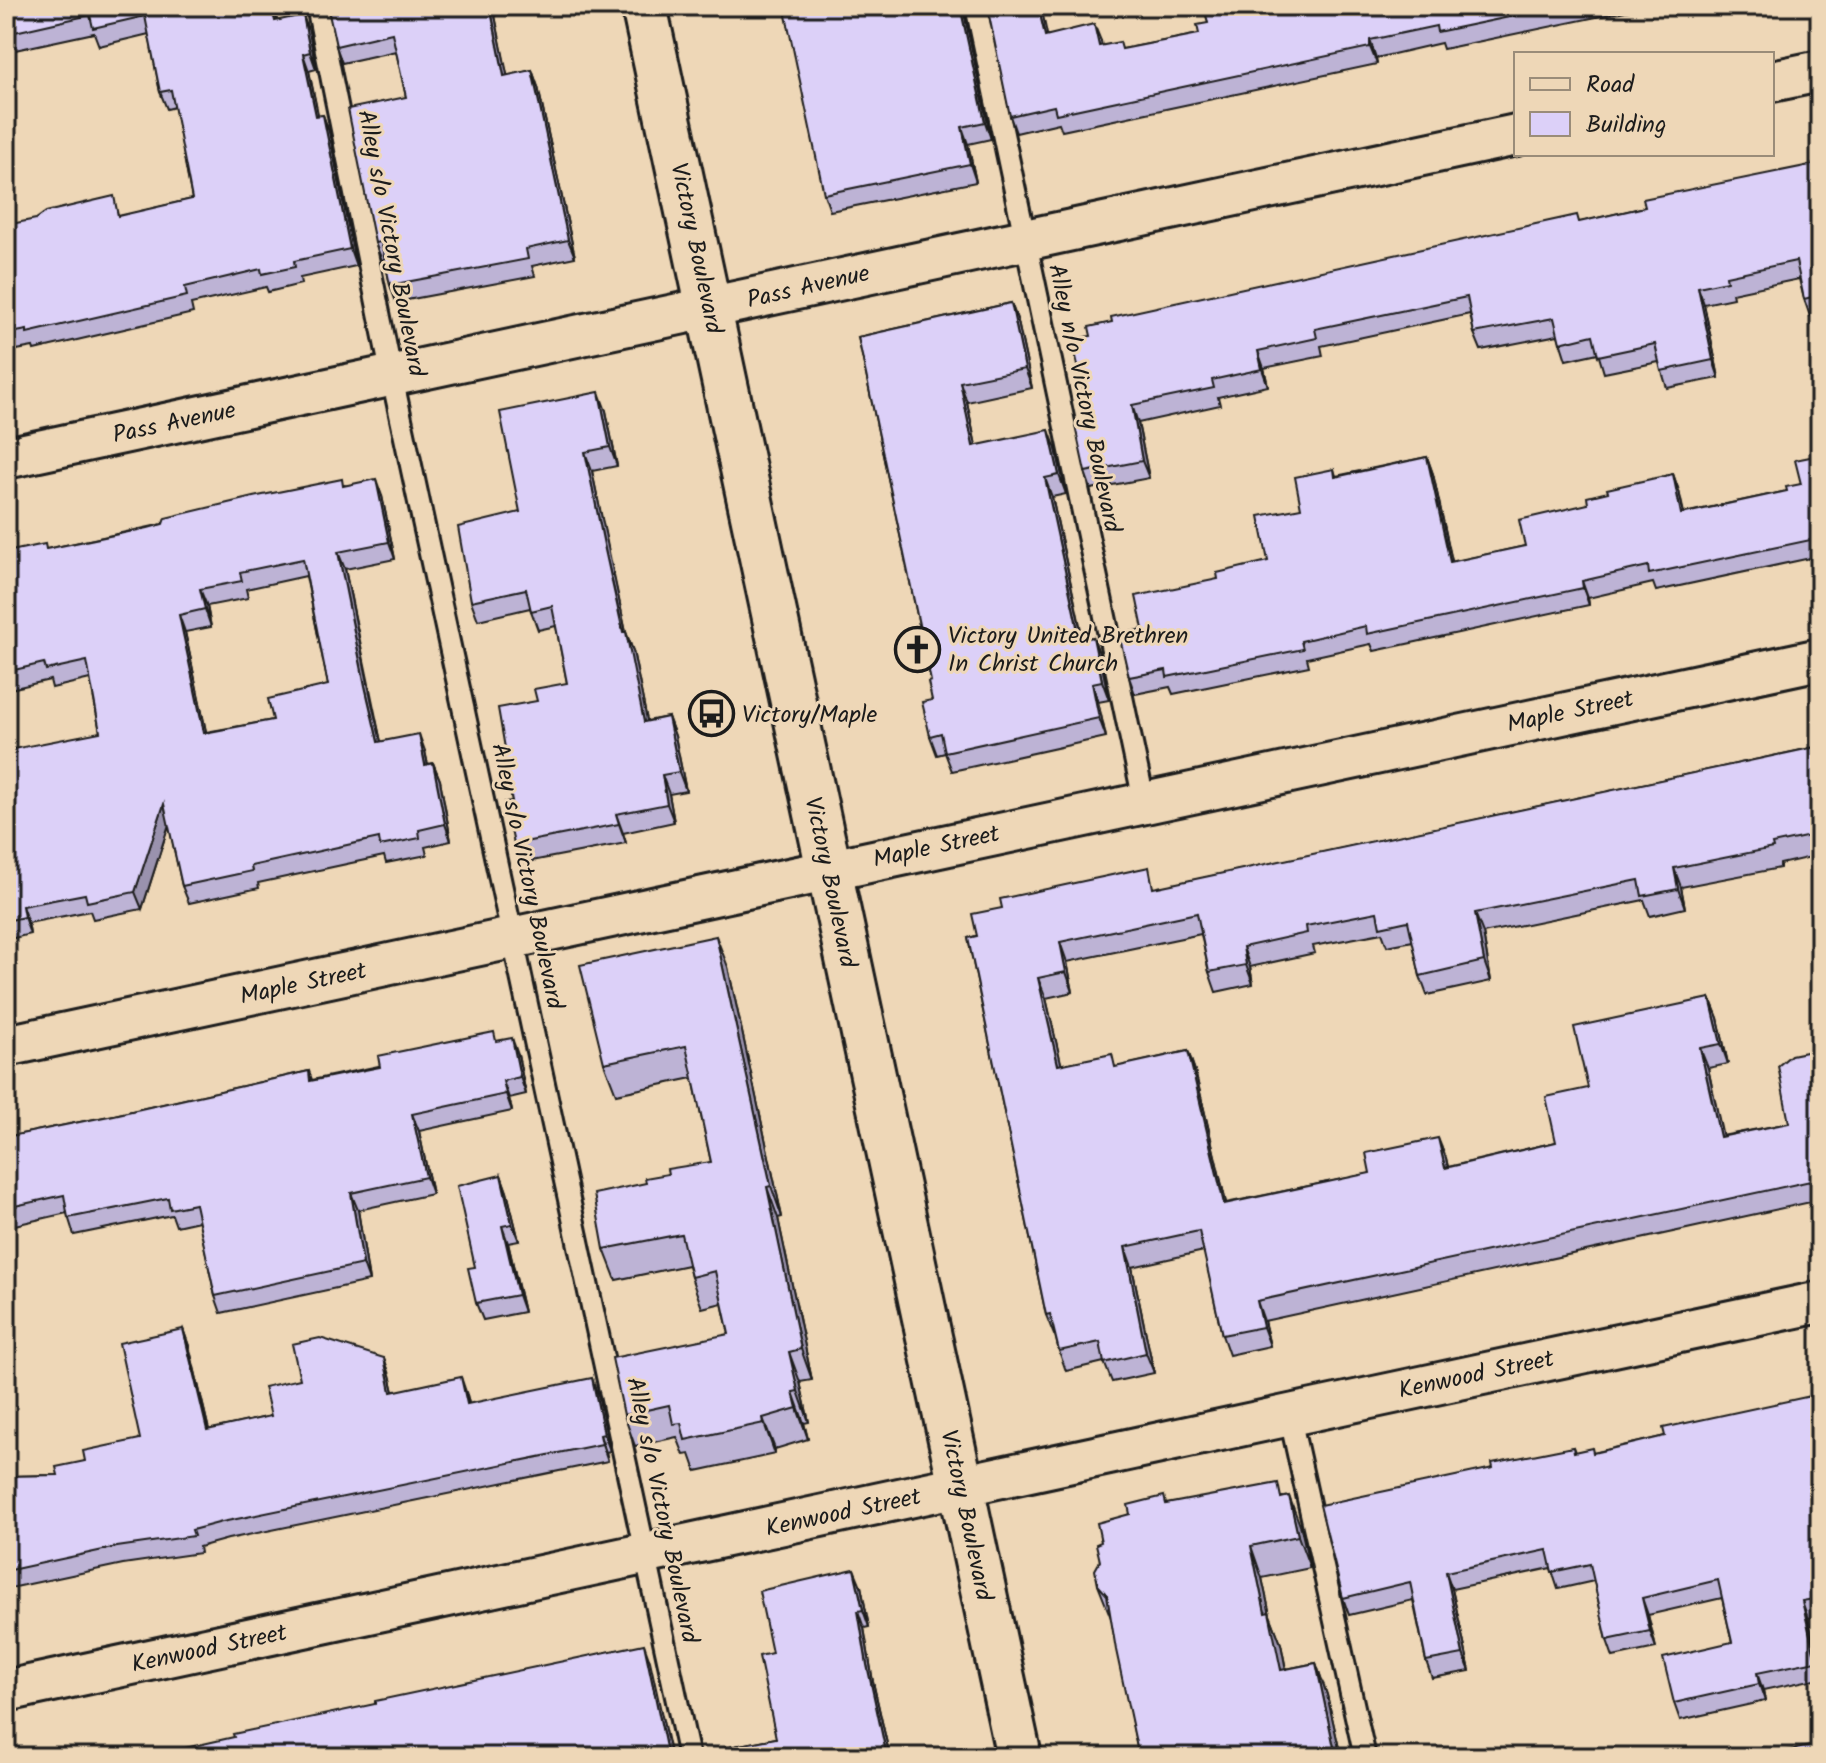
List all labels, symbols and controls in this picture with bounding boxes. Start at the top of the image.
legend [1514,52,1774,156]
text: Road [1586,66,1635,105]
text: Building [1586,106,1666,145]
street label: Alley s/o Victory Boulevard [346,107,436,381]
street label: Victory Boulevard [658,159,733,338]
street label: Pass Avenue [743,254,874,321]
street label: Alley n/o Victory Boulevard [1036,260,1131,537]
street label: Pass Avenue [109,391,240,456]
place label: Victory United Brethren In Christ Church [948,617,1188,684]
church icon: Victory United Brethren In Christ Church [893,625,941,673]
street label: Maple Street [1503,680,1638,745]
bus stop icon: Victory/Maple [687,690,735,738]
place label: Victory/Maple [742,696,878,735]
street label: Alley s/o Victory Boulevard [479,740,574,1014]
street label: Victory Boulevard [792,793,867,972]
street label: Maple Street [869,815,1004,880]
street label: Maple Street [236,952,371,1017]
street label: Kenwood Street [1395,1340,1558,1411]
street label: Alley s/o Victory Boulevard [614,1374,709,1648]
street label: Victory Boulevard [928,1426,1003,1605]
street label: Kenwood Street [762,1478,925,1549]
street label: Kenwood Street [128,1614,291,1685]

